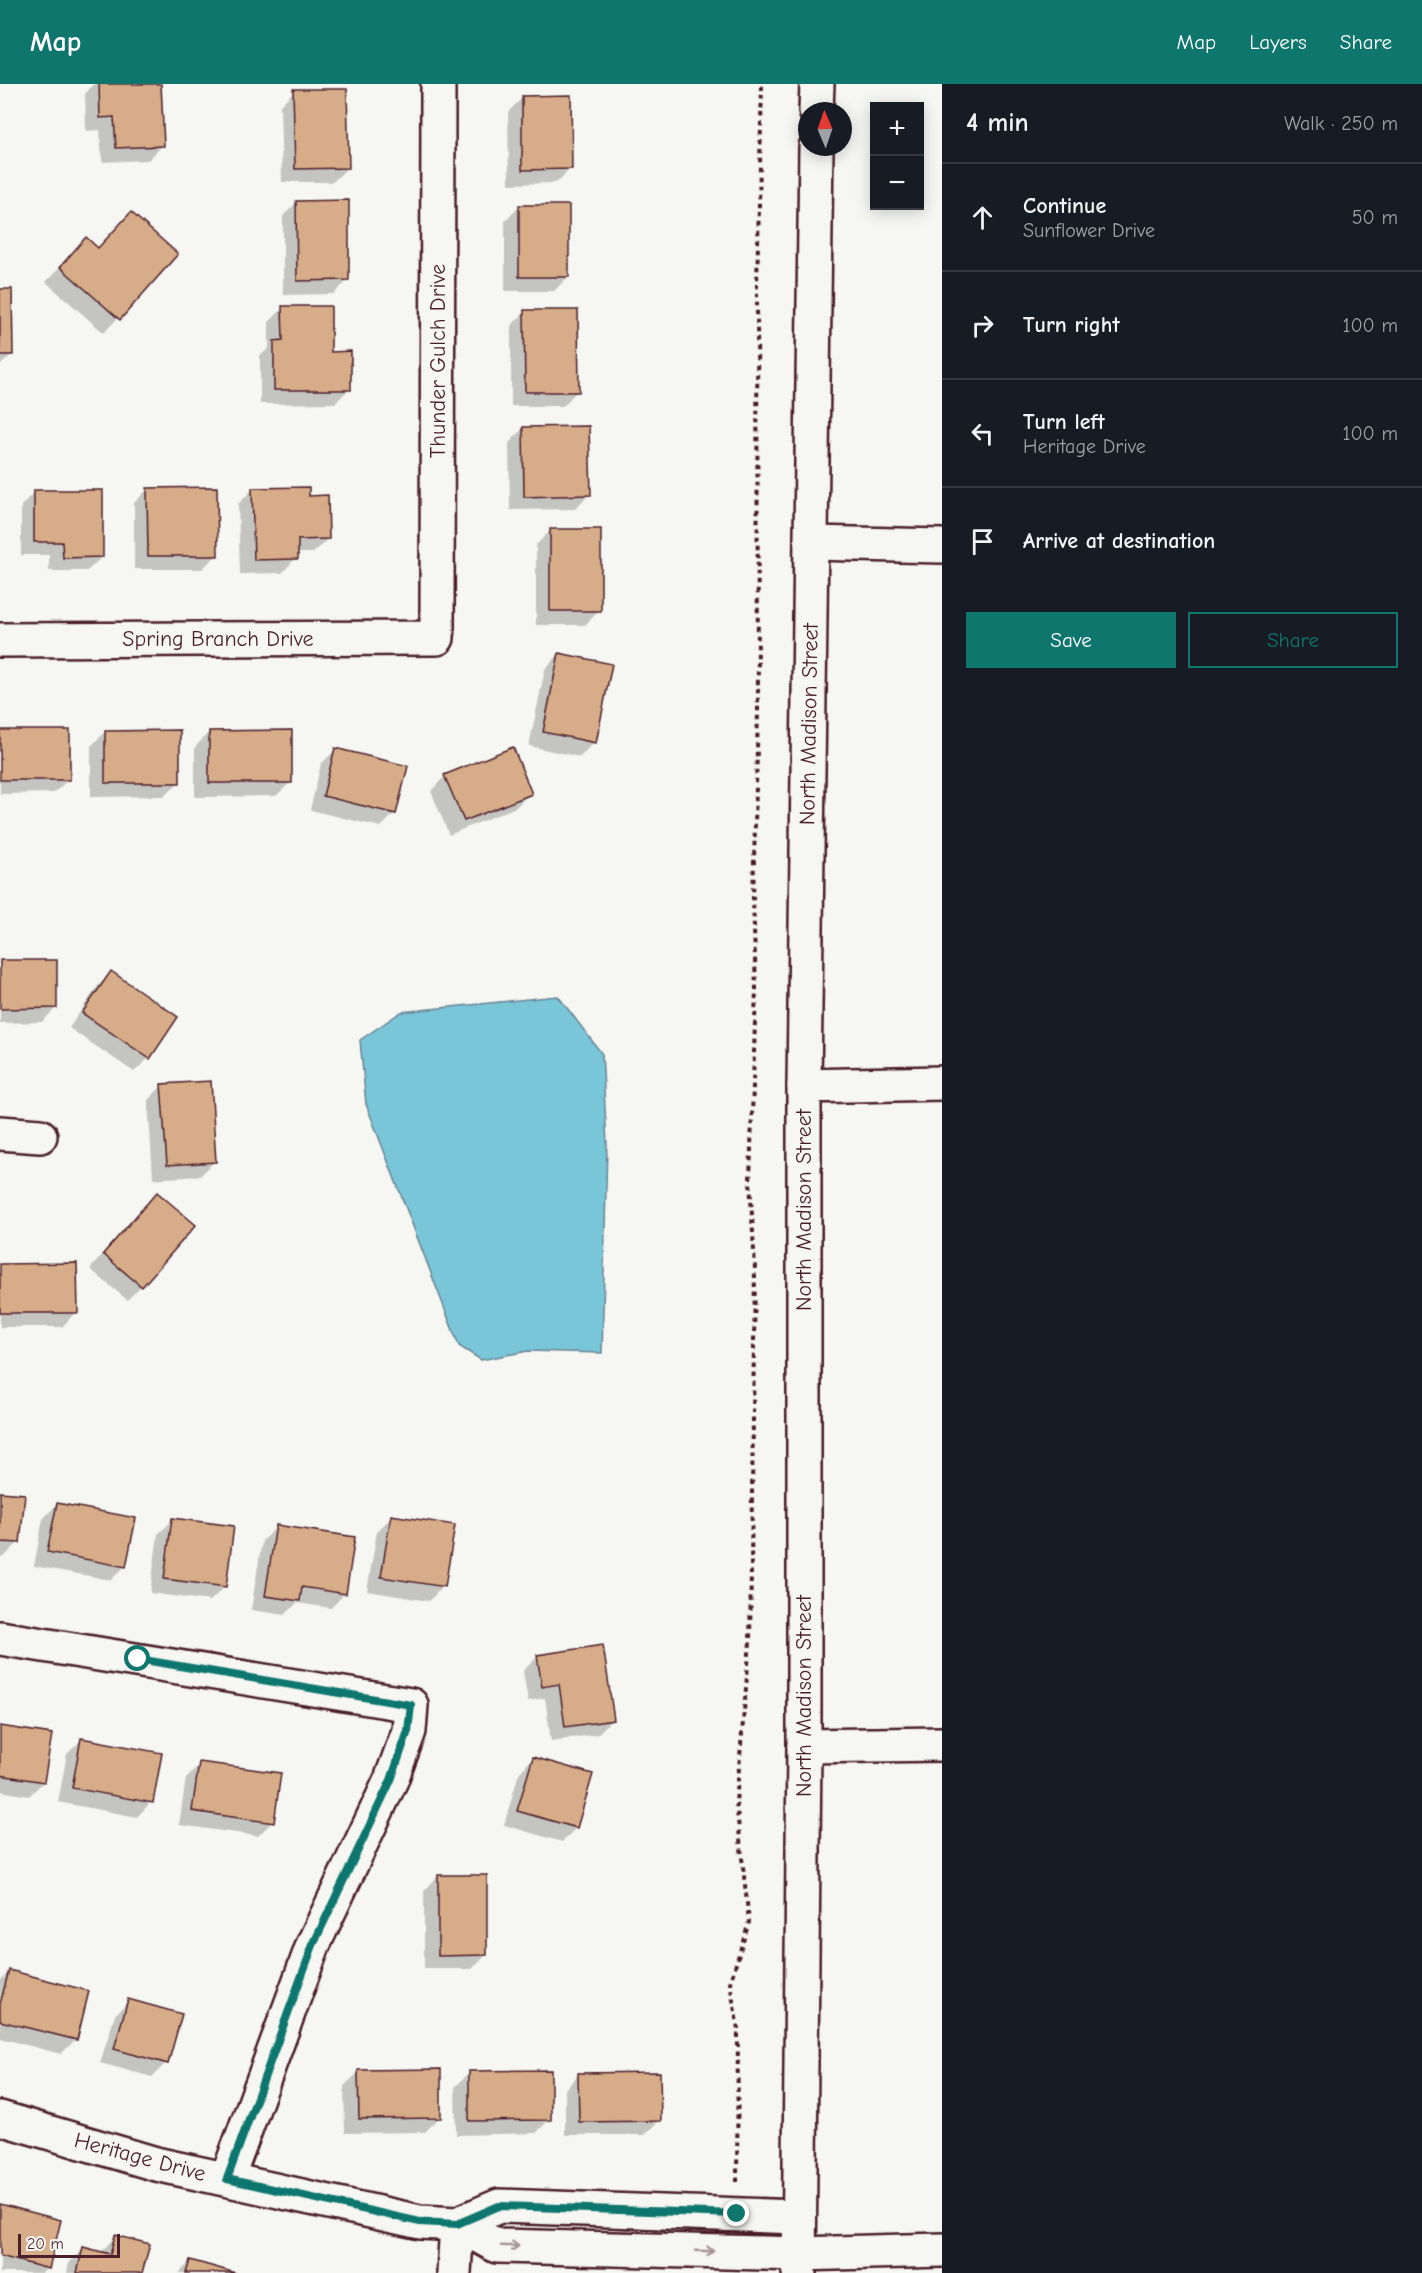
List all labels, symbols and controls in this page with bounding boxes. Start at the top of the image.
text: Map [30,26,81,58]
text: Map [1177,30,1216,54]
text: Layers [1249,30,1307,54]
text: Share [1340,30,1392,54]
north arrow [798,102,852,156]
map controls [870,102,924,210]
button: + [870,102,924,156]
text: 4 min [966,108,1029,138]
text: Walk · 250 m [1284,112,1398,135]
button: − [870,156,924,210]
text: Continue [1023,193,1106,219]
icon: ahead [966,201,999,234]
text: 50 m [1352,206,1398,229]
text: Sunflower Drive [1023,219,1155,242]
street label: Thunder Gulch Drive [425,264,451,458]
icon: right [966,309,999,342]
text: Turn right [1023,312,1120,338]
text: 100 m [1343,314,1398,337]
text: Turn left [1023,409,1105,435]
icon: left [966,417,999,450]
text: 100 m [1343,422,1398,445]
text: Heritage Drive [1023,435,1146,458]
icon: arrive [966,525,999,558]
text: Arrive at destination [1023,528,1215,554]
button: Save [966,612,1176,668]
button: Share [1188,612,1398,668]
street label: North Madison Street [794,622,824,825]
street label: Spring Branch Drive [122,626,314,652]
street label: North Madison Street [791,1108,817,1311]
street label: North Madison Street [791,1594,817,1797]
route start [124,1645,150,1671]
street label: Heritage Drive [71,2127,209,2187]
route end [723,2200,749,2226]
scale bar [18,2231,120,2258]
text: 20 m [27,2235,64,2253]
one-way arrow [499,2240,519,2252]
one-way arrow [694,2245,714,2257]

